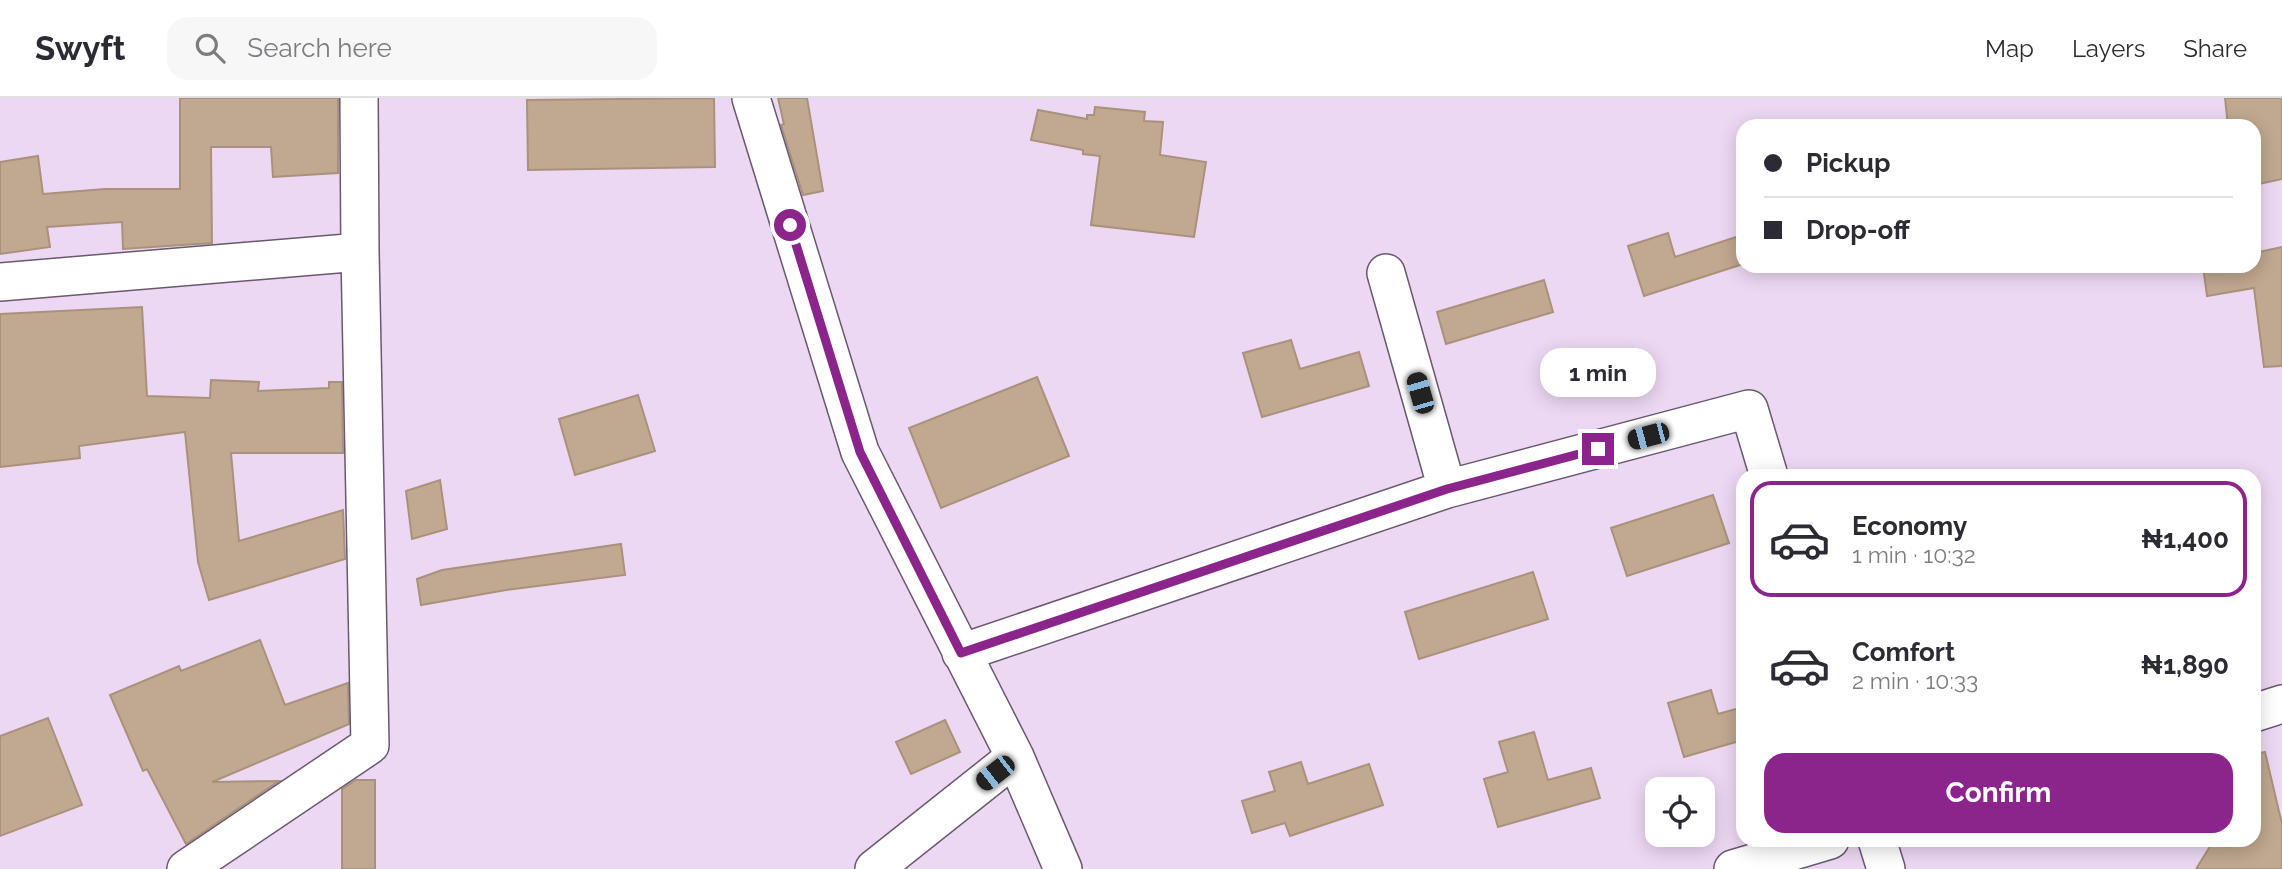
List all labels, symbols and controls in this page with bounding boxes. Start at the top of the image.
search box [167,17,657,80]
text: Swyft [35,29,125,68]
icon: search [191,29,229,67]
text: Search here [247,33,392,63]
text: Map [1985,34,2034,63]
text: Layers [2072,34,2145,63]
text: Share [2183,34,2247,63]
text: Pickup [1806,148,1891,178]
route start [774,209,806,241]
text: Drop-off [1806,215,1910,245]
callout: 1 min [1540,348,1656,396]
text: 1 min [1569,359,1627,386]
car [1405,370,1436,416]
car [1625,420,1672,452]
route end [1582,433,1614,465]
icon: car [1768,508,1831,571]
text: Economy [1852,511,1967,541]
text: ₦1,400 [2141,524,2229,554]
text: 1 min · 10:32 [1852,541,1976,568]
icon: car [1768,634,1831,697]
text: Comfort [1852,637,1955,667]
text: ₦1,890 [2141,650,2229,680]
text: 2 min · 10:33 [1852,667,1978,694]
car [972,752,1019,794]
button: Confirm [1764,753,2233,833]
map controls [1645,777,1715,847]
button: locate [1645,777,1715,847]

